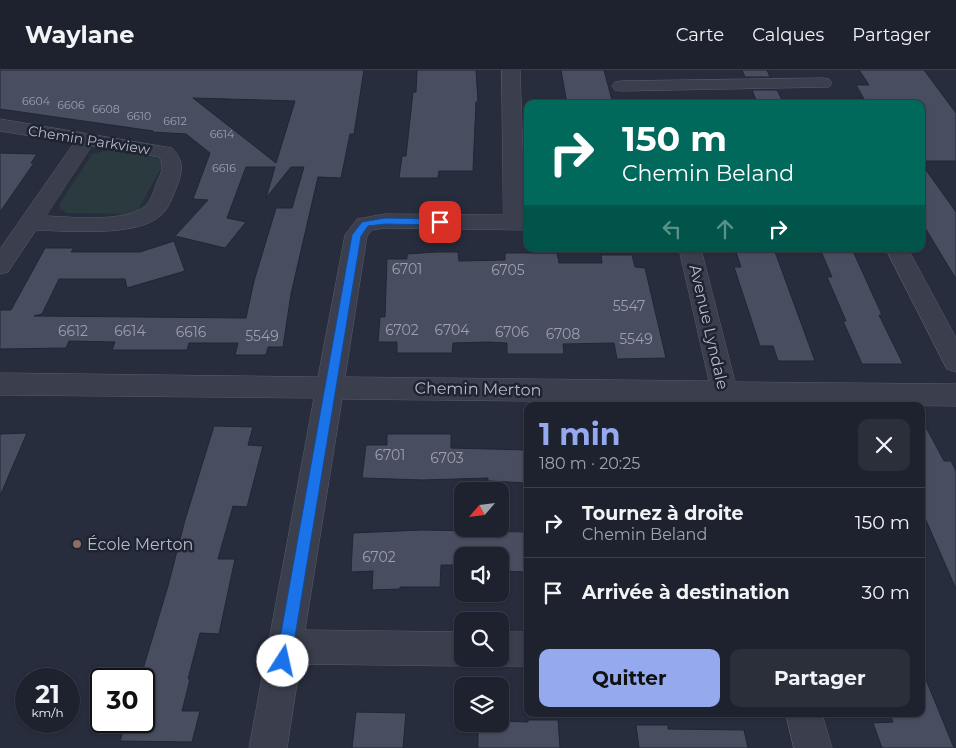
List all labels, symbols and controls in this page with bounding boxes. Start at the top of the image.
text: Waylane [25,20,134,49]
text: Carte [676,24,724,46]
text: Calques [752,24,824,46]
text: Partager [852,24,931,46]
house number: 6604 [22,94,51,108]
house number: 6606 [57,98,85,112]
house number: 6608 [92,102,120,116]
house number: 6610 [127,109,151,123]
house number: 6612 [163,114,187,128]
text: 150 m [622,117,727,160]
icon: right [539,120,604,185]
street label: Chemin Parkview [27,121,152,159]
house number: 6614 [210,127,235,141]
text: Chemin Beland [622,160,794,187]
house number: 6616 [212,161,236,175]
pin [419,201,461,243]
icon: arrive [426,208,454,236]
icon: left [658,215,686,243]
icon: ahead [711,215,739,243]
icon: right [764,215,792,243]
house number: 6701 [392,260,422,278]
house number: 6705 [491,261,525,279]
street label: Avenue Lyndale [685,263,733,391]
house number: 5547 [613,297,645,315]
house number: 6702 [385,321,419,339]
house number: 6704 [435,321,470,339]
house number: 6612 [58,322,88,340]
house number: 6614 [114,322,146,340]
house number: 6616 [176,323,207,341]
house number: 6706 [495,323,530,341]
house number: 6708 [546,325,580,343]
house number: 5549 [245,327,279,345]
house number: 5549 [619,330,653,348]
street label: Chemin Merton [414,378,542,400]
text: 1 min [539,416,620,453]
button: close [858,419,910,471]
house number: 6701 [375,446,405,464]
house number: 6703 [430,449,464,467]
text: 180 m · 20:25 [539,454,640,473]
north arrow [454,482,509,538]
map controls [454,482,509,732]
text: Tournez à droite [582,502,743,525]
icon: right [539,509,567,537]
text: 150 m [855,511,910,534]
text: Chemin Beland [582,525,707,544]
place label: École Merton [87,535,193,554]
marker: École Merton [71,538,83,550]
button: sound [454,547,509,602]
house number: 6702 [362,548,396,566]
icon: arrive [539,579,567,607]
text: Arrivée à destination [582,581,790,604]
text: 30 m [862,581,910,604]
button: search [454,612,509,667]
position arrow [256,634,308,686]
button: Quitter [539,649,720,707]
button: Partager [730,649,910,707]
speed limit sign: 30 [90,668,155,733]
button: layers [454,677,509,732]
text: 21 [35,679,60,709]
text: km/h [31,705,64,720]

